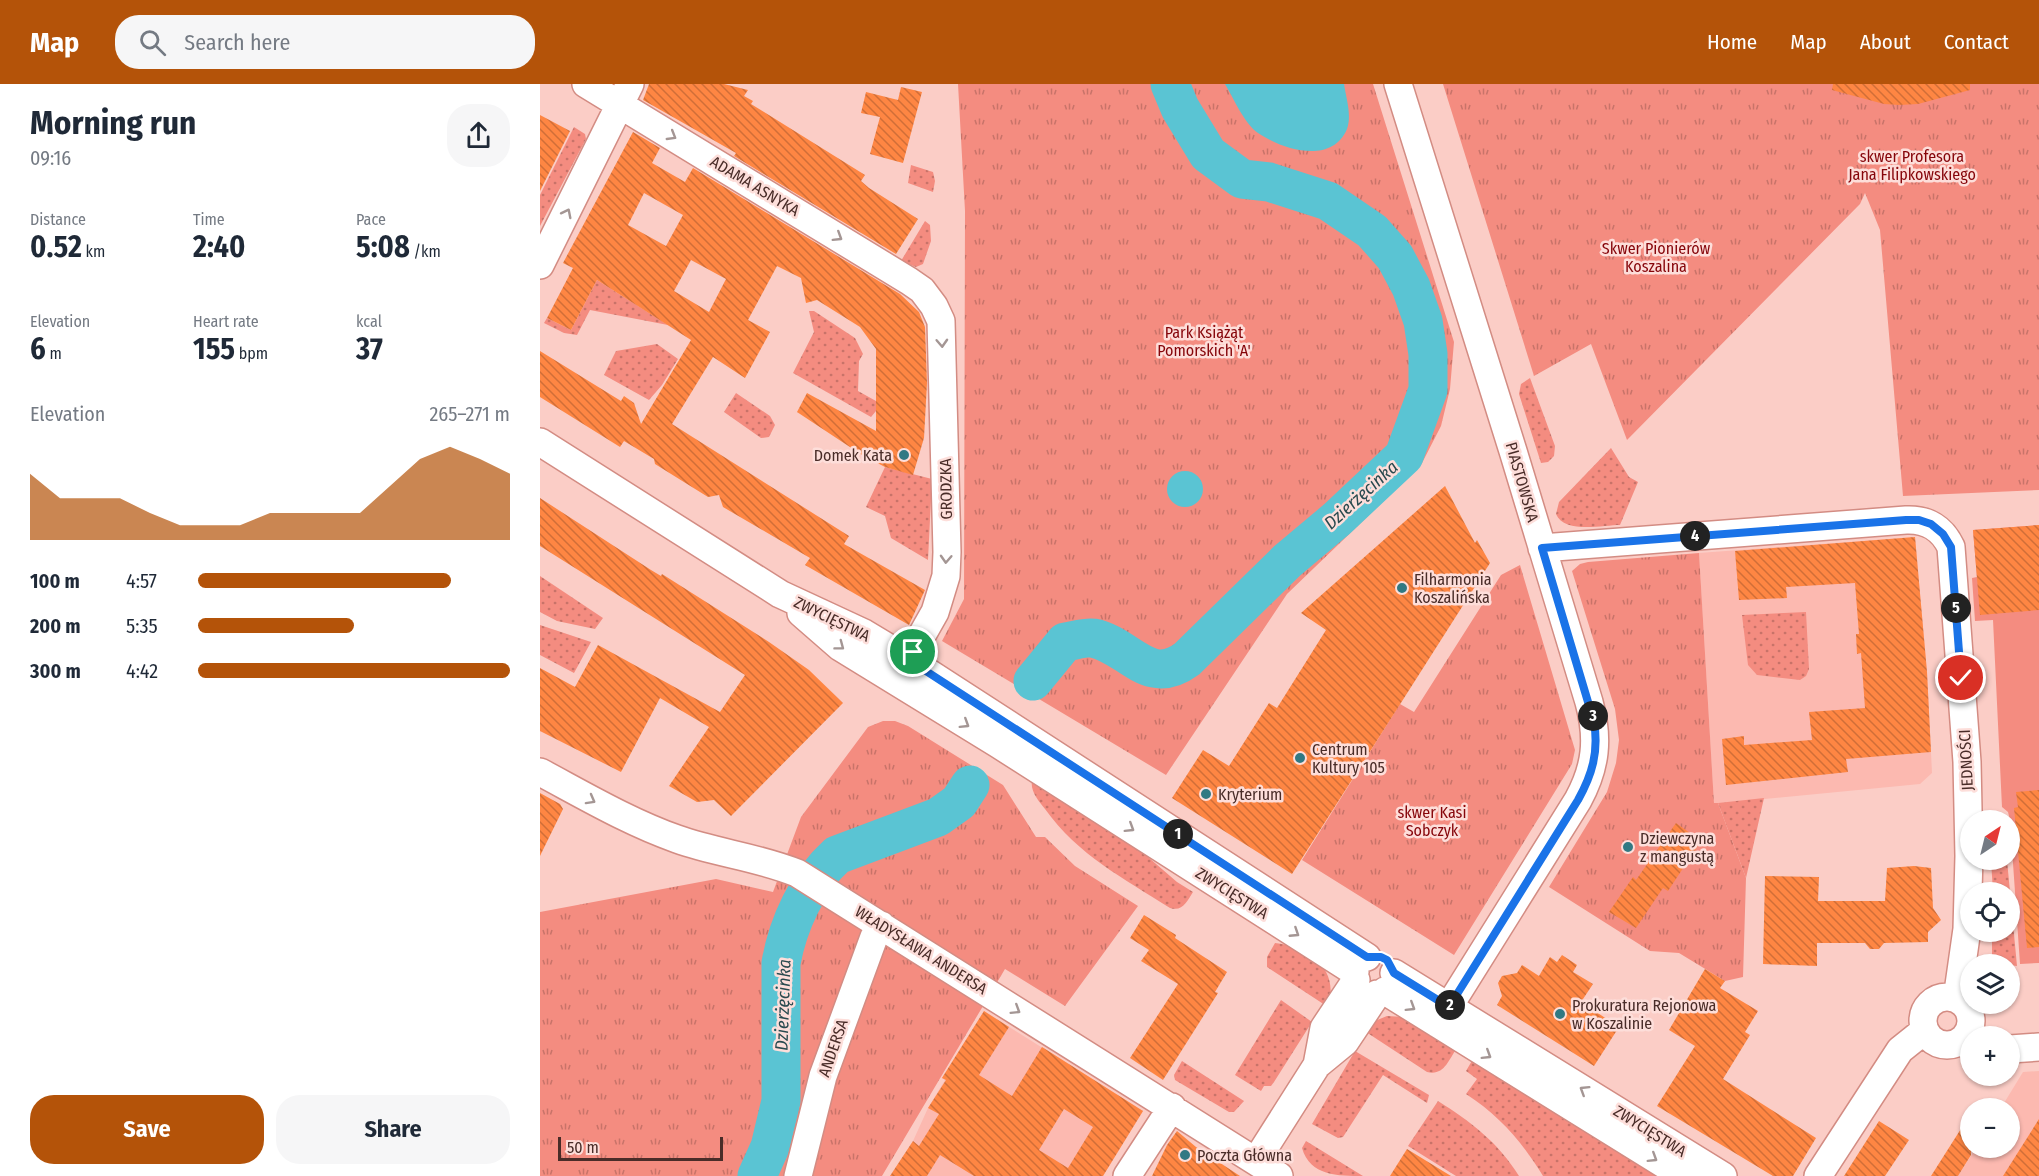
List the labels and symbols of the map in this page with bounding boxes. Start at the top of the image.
one-way arrow [666,128,676,140]
park label: skwer Profesora Jana Filipkowskiego [1848,147,1976,184]
street label: ADAMA ASNYKA [707,152,803,220]
one-way arrow [560,209,571,220]
one-way arrow [832,230,842,242]
park label: Skwer Pionierów Koszalina [1602,239,1711,276]
park label: Park Książąt Pomorskich 'A' [1157,323,1251,360]
one-way arrow [936,338,949,347]
street label: PIASTOWSKA [1502,440,1543,525]
place label: Domek Kata [814,446,892,465]
marker: Domek Kata [897,448,911,462]
water label: Dzierżęcinka [1320,456,1402,534]
street label: GRODZKA [936,458,956,520]
pin: 4 [1680,521,1710,551]
one-way arrow [940,554,953,563]
place label: Filharmonia Koszalińska [1414,570,1492,607]
marker: Filharmonia Koszalińska [1395,581,1409,595]
street label: ZWYCIĘSTWA [791,592,874,646]
pin: 5 [1941,593,1971,623]
pin [887,626,938,677]
one-way arrow [833,639,844,650]
pin [1935,652,1986,703]
pin: 3 [1578,701,1608,731]
one-way arrow [959,716,969,728]
street label: JEDNOŚCI [1955,729,1977,791]
place label: Centrum Kultury 105 [1312,740,1385,777]
marker: Centrum Kultury 105 [1293,751,1307,765]
place label: Kryterium [1218,785,1282,804]
marker: Kryterium [1199,787,1213,801]
one-way arrow [585,793,596,804]
park label: skwer Kasi Sobczyk [1398,803,1466,840]
north arrow [1960,810,2020,870]
pin: 1 [1163,819,1193,849]
one-way arrow [1123,821,1134,832]
place label: Dziewczyna z mangustą [1640,829,1715,867]
marker: Dziewczyna z mangustą [1621,840,1635,854]
street label: ZWYCIĘSTWA [1192,863,1272,923]
street label: WŁADYSŁAWA ANDERSA [852,902,991,999]
one-way arrow [1289,925,1299,937]
water label: Dzierżęcinka [770,959,796,1051]
pin: 2 [1435,990,1465,1020]
place label: Prokuratura Rejonowa w Koszalinie [1572,996,1716,1033]
one-way arrow [1405,1000,1416,1011]
one-way arrow [1010,1002,1021,1013]
marker: Prokuratura Rejonowa w Koszalinie [1553,1007,1567,1021]
street label: ANDERSA [814,1016,852,1079]
one-way arrow [1480,1048,1491,1059]
one-way arrow [1580,1086,1591,1097]
street label: ZWYCIĘSTWA [1610,1101,1690,1161]
scale bar [558,1134,723,1162]
place label: Poczta Główna [1197,1146,1292,1165]
marker: Poczta Główna [1178,1148,1192,1162]
one-way arrow [1647,1150,1657,1162]

